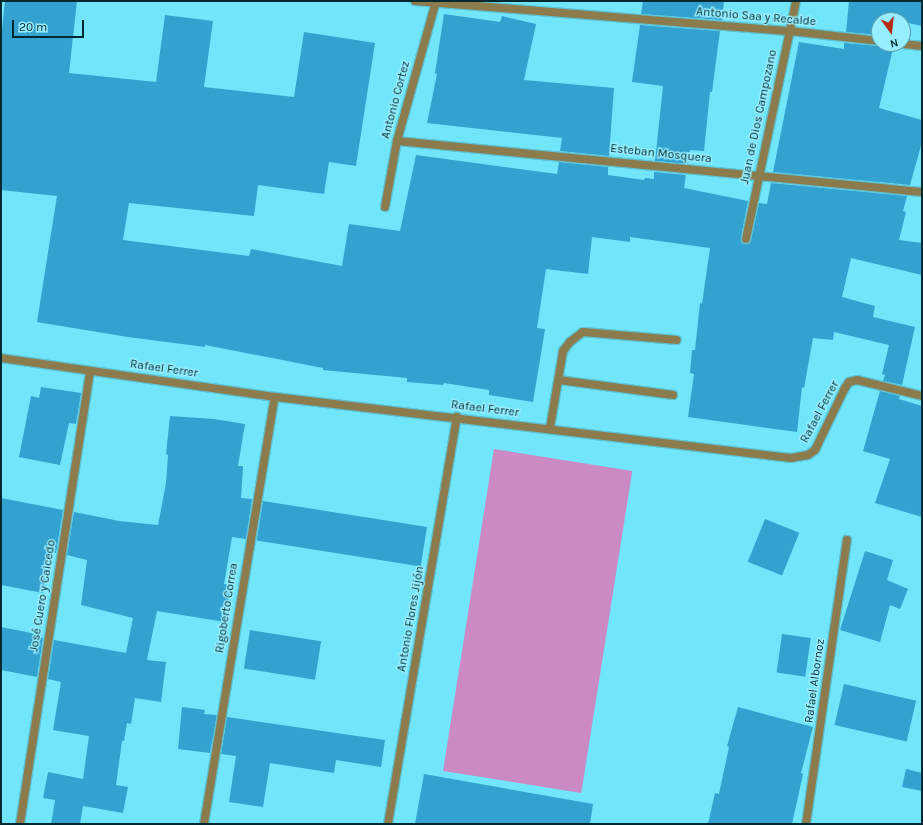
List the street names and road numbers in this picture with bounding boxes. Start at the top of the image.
street label: Antonio Saa y Recalde [696,5,816,29]
street label: Juan de Dios Campozano [738,49,780,185]
street label: Antonio Cortez [379,59,413,141]
street label: Esteban Mosquera [610,142,712,166]
street label: Rafael Ferrer [129,357,199,381]
street label: Rafael Ferrer [798,378,842,446]
street label: Rafael Ferrer [450,398,520,420]
street label: José Cuero y Caicedo [27,539,59,653]
street label: Rigoberto Correa [213,562,241,654]
street label: Antonio Flores Jijón [395,565,427,673]
street label: Rafael Albornoz [802,638,828,724]

